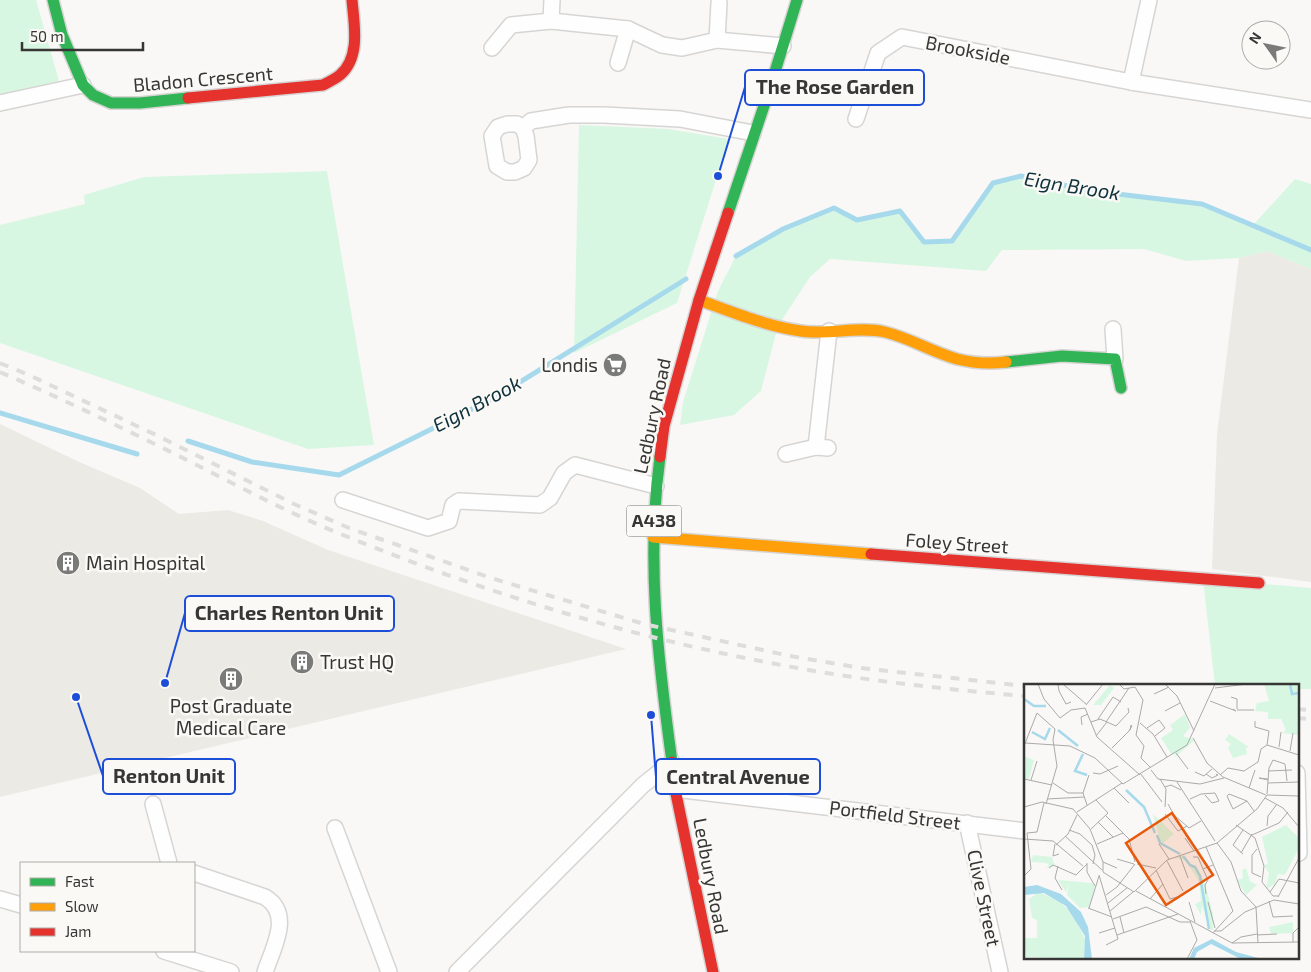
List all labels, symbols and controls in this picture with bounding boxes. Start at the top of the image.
scale bar [22,20,144,52]
north arrow [1241,20,1291,70]
text: 50 m [30,27,64,45]
text: N [1245,29,1265,47]
street label: Brookside [924,30,1012,69]
street label: Bladon Crescent [132,61,274,96]
callout: The Rose Garden [745,70,924,105]
text: The Rose Garden [756,74,914,98]
water label: Eign Brook [1023,166,1122,204]
supermarket icon: Londis [602,352,628,378]
place label: Londis [541,353,598,376]
street label: Ledbury Road [628,356,675,476]
water label: Eign Brook [428,370,525,436]
road number: A438 [626,506,682,536]
street label: Foley Street [905,527,1009,558]
building icon: Main Hospital [55,550,81,576]
place label: Main Hospital [86,551,206,574]
callout: Charles Renton Unit [185,596,394,631]
text: Charles Renton Unit [195,600,383,624]
building icon: Trust HQ [289,649,315,675]
place label: Trust HQ [320,650,394,673]
building icon: Post Graduate Medical Care [218,666,244,692]
inset map [1024,684,1298,960]
place label: Post Graduate Medical Care [170,694,292,739]
callout: Renton Unit [103,759,235,794]
callout: Central Avenue [656,759,820,794]
text: Renton Unit [113,763,225,787]
text: Central Avenue [666,764,810,788]
street label: Portfield Street [828,795,962,834]
street label: Ledbury Road [689,816,734,936]
street label: Clive Street [963,847,1006,948]
legend [20,862,195,952]
text: Fast [65,872,95,890]
text: Slow [65,897,99,915]
text: Jam [65,922,91,940]

